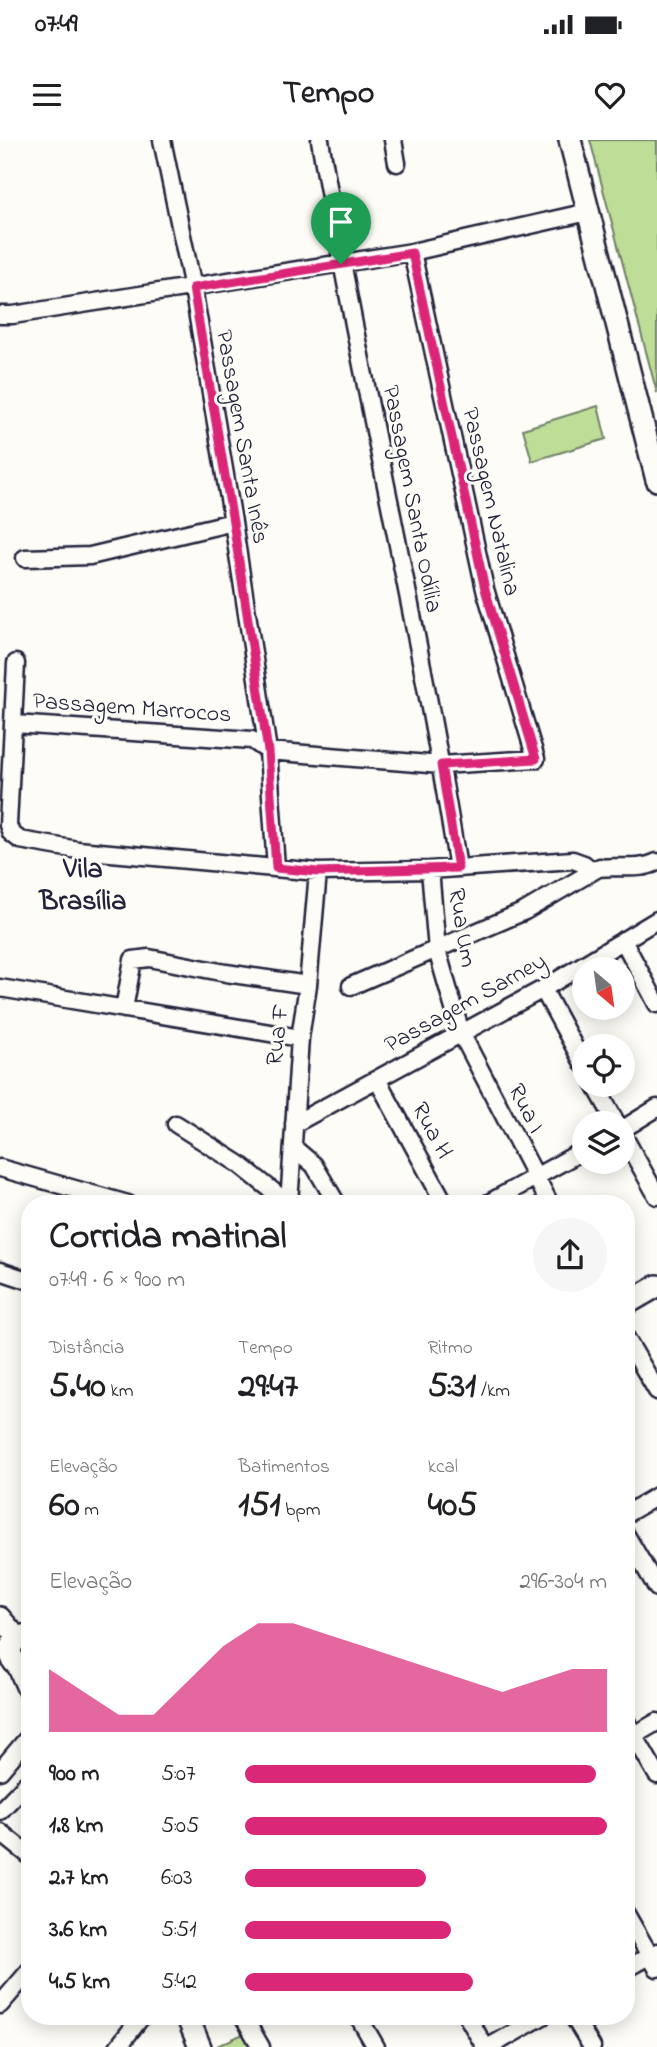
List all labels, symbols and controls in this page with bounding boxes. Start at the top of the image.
text: 07:49 [35,6,78,44]
text: Tempo [283,71,374,118]
icon: menu [28,76,66,114]
icon: heart [591,76,629,114]
pin [311,192,371,264]
icon: arrive [322,203,360,241]
street label: Passagem Santa Inês [205,327,277,547]
street label: Passagem Santa Odília [372,382,450,616]
street label: Passagem Natalina [451,404,529,600]
street label: Passagem Marrocos [31,685,233,733]
district label: Vila Brasília [38,850,126,923]
street label: Rua Um [437,886,485,970]
street label: Passagem Sarney [378,945,554,1064]
north arrow [572,957,635,1020]
map controls [572,957,635,1174]
street label: Rua F [258,1002,300,1068]
button: locate [572,1034,635,1097]
street label: Rua I [498,1078,552,1140]
street label: Rua H [402,1096,460,1166]
button: layers [572,1111,635,1174]
text: Corrida matinal [49,1210,287,1266]
button: share [533,1218,607,1292]
text: 07:49 · 6 × 900 m [49,1264,185,1297]
text: Distância [49,1335,124,1362]
text: Tempo [238,1335,293,1362]
text: Ritmo [428,1335,473,1362]
text: 5.40 [49,1362,106,1413]
text: 29:47 [238,1362,298,1413]
text: 5:31 [428,1362,476,1413]
text: km [106,1378,134,1405]
text: /km [476,1378,510,1405]
text: Elevação [49,1454,118,1481]
text: Batimentos [238,1454,330,1481]
text: kcal [428,1454,458,1481]
text: 60 [49,1481,80,1532]
text: 151 [238,1481,281,1532]
text: 405 [428,1481,477,1532]
text: m [80,1497,99,1524]
text: bpm [281,1497,320,1524]
text: Elevação [49,1566,132,1599]
text: 296–304 m [519,1566,607,1599]
text: 900 m [49,1758,99,1791]
text: 5:07 [161,1758,196,1791]
text: 1.8 km [49,1810,103,1843]
text: 5:05 [161,1810,199,1843]
text: 2.7 km [49,1862,108,1895]
text: 6:03 [161,1862,193,1895]
text: 3.6 km [49,1914,107,1947]
text: 5:51 [161,1914,197,1947]
text: 4.5 km [49,1966,110,1999]
text: 5:42 [161,1966,197,1999]

